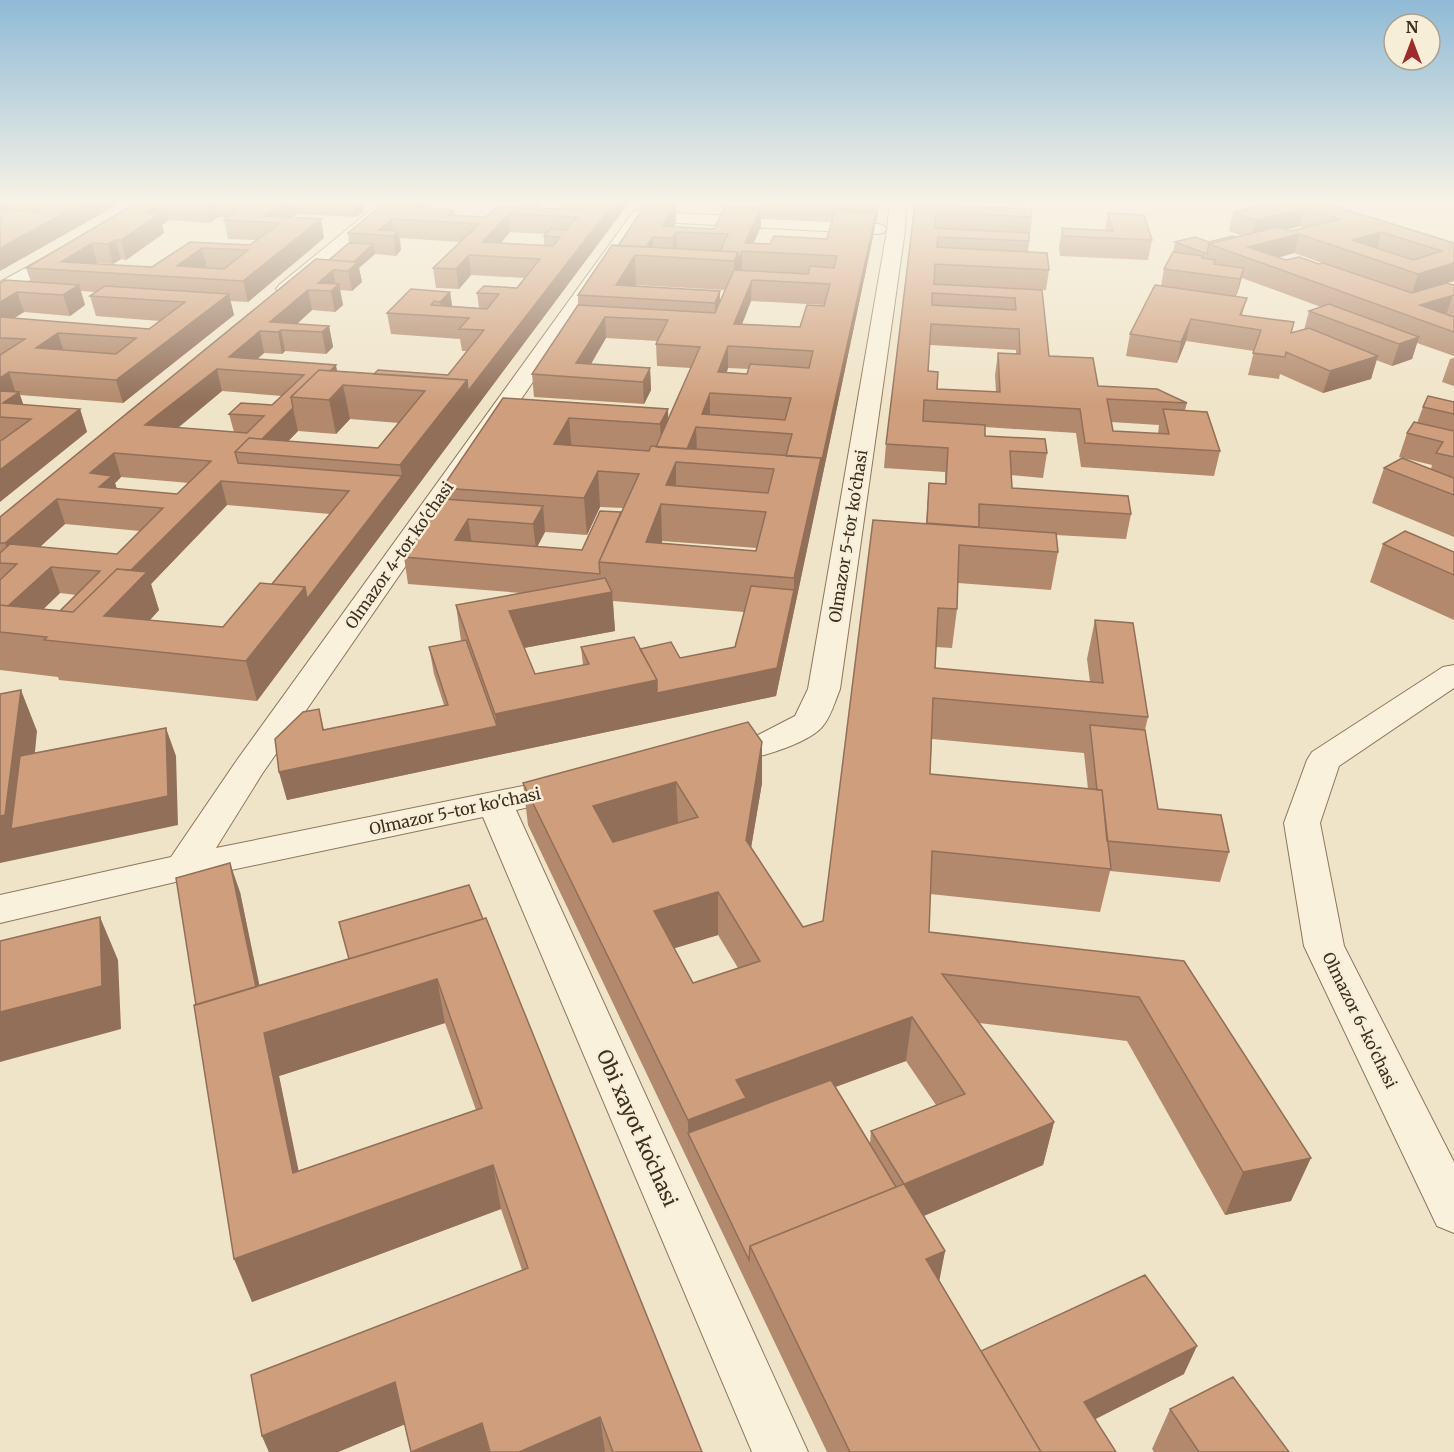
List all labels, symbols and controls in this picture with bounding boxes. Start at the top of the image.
north arrow [1382,12,1442,72]
text: N [1406,17,1419,37]
street label: Olmazor 5-tor ko'chasi [824,448,872,624]
street label: Olmazor 4-tor ko'chasi [341,478,457,632]
street label: Olmazor 5-tor ko'chasi [367,783,543,839]
street label: Olmazor 6-ko'chasi [1318,949,1402,1091]
street label: Obi xayot koʻchasi [592,1045,683,1210]

